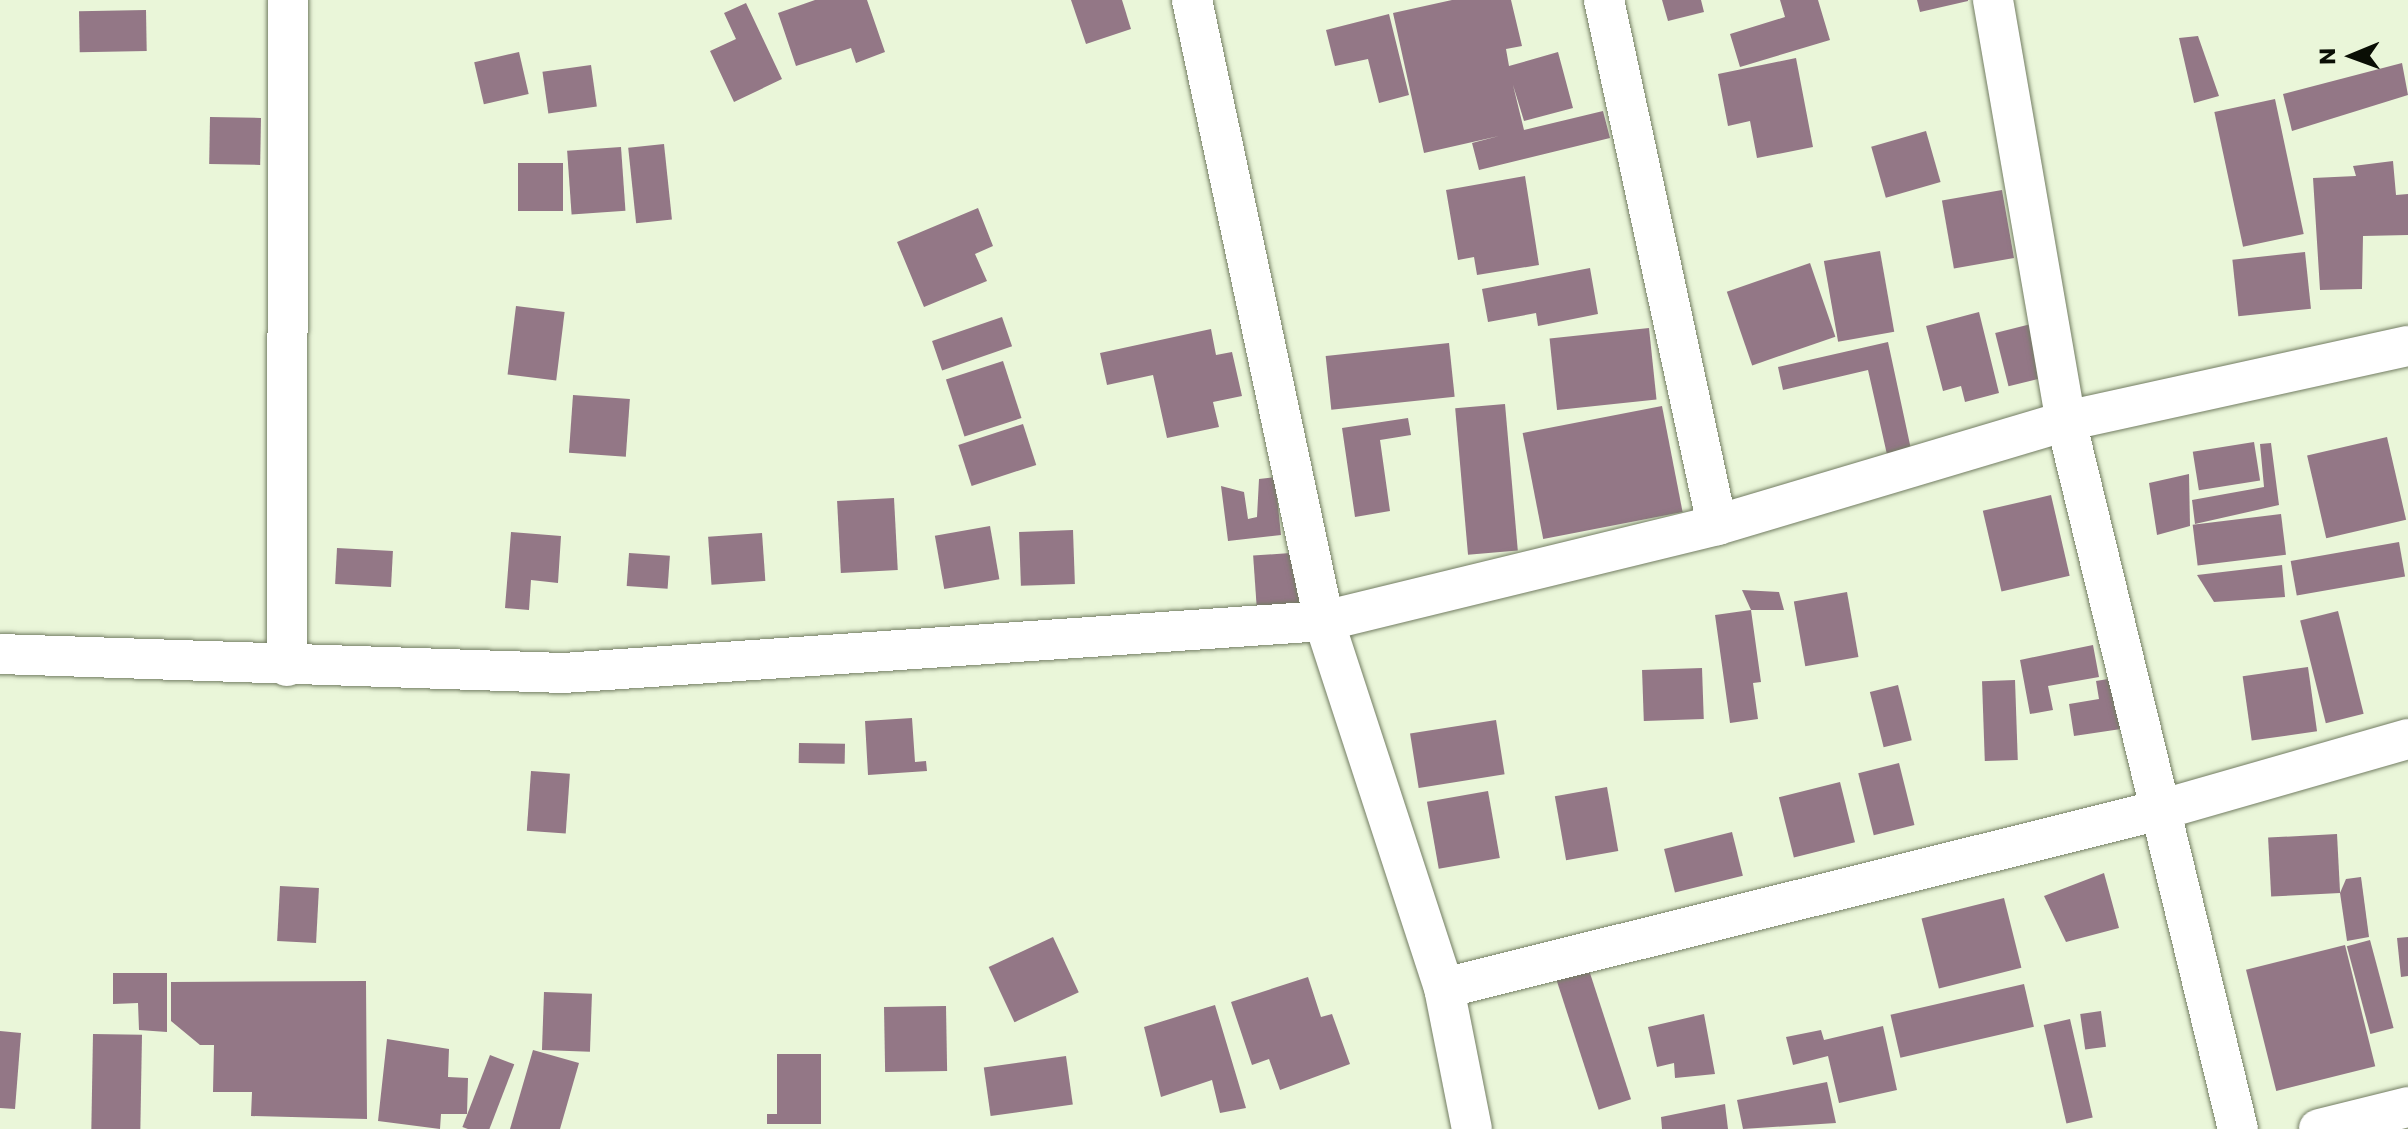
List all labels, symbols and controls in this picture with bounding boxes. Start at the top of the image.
north arrow [2312,16,2392,96]
text: N [2312,48,2343,65]

